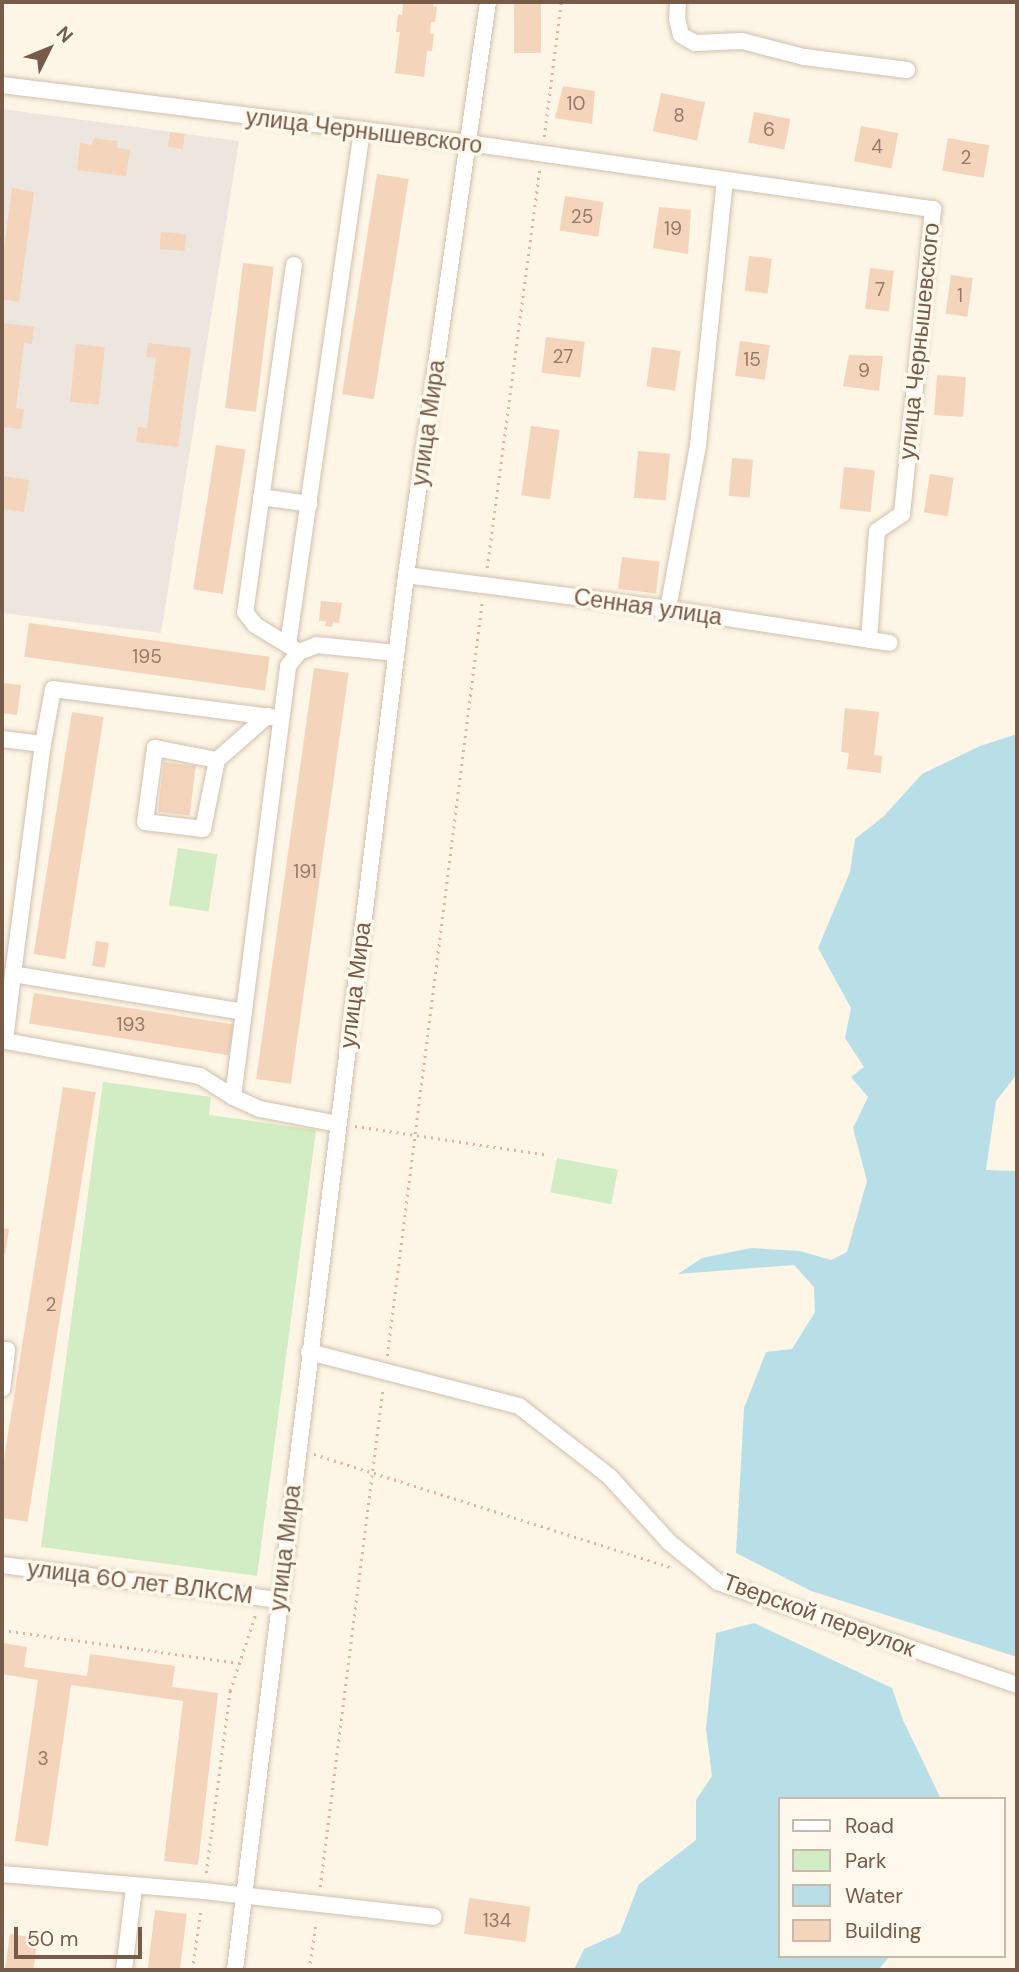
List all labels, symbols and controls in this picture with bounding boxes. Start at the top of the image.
north arrow [14,14,84,84]
text: N [51,21,79,48]
house number: 10 [567,93,585,115]
street label: улица Чернышевского [244,103,484,159]
house number: 8 [673,105,685,127]
house number: 6 [763,119,775,141]
house number: 4 [871,136,883,158]
house number: 2 [961,147,971,169]
house number: 25 [571,206,593,228]
house number: 19 [664,218,682,240]
street label: улица Чернышевского [893,221,945,461]
house number: 7 [875,279,885,301]
house number: 1 [957,285,963,307]
house number: 27 [553,346,573,368]
house number: 15 [743,349,761,371]
street label: улица Мира [406,358,450,488]
house number: 9 [858,360,870,382]
street label: Сенная улица [572,583,724,631]
house number: 195 [132,646,162,668]
house number: 191 [293,861,317,883]
street label: улица Мира [334,920,376,1050]
house number: 193 [117,1014,145,1036]
house number: 2 [46,1294,56,1316]
street label: улица Мира [264,1483,306,1613]
street label: улица 60 лет ВЛКСМ [26,1554,254,1610]
street label: Тверской переулок [719,1567,919,1663]
house number: 3 [37,1748,49,1770]
legend [778,1797,1005,1958]
text: Road [845,1812,894,1840]
text: Park [845,1847,886,1875]
text: Water [845,1882,903,1910]
house number: 134 [483,1910,511,1932]
scale bar [18,1912,145,1956]
text: Building [845,1917,921,1945]
text: 50 m [27,1925,78,1953]

